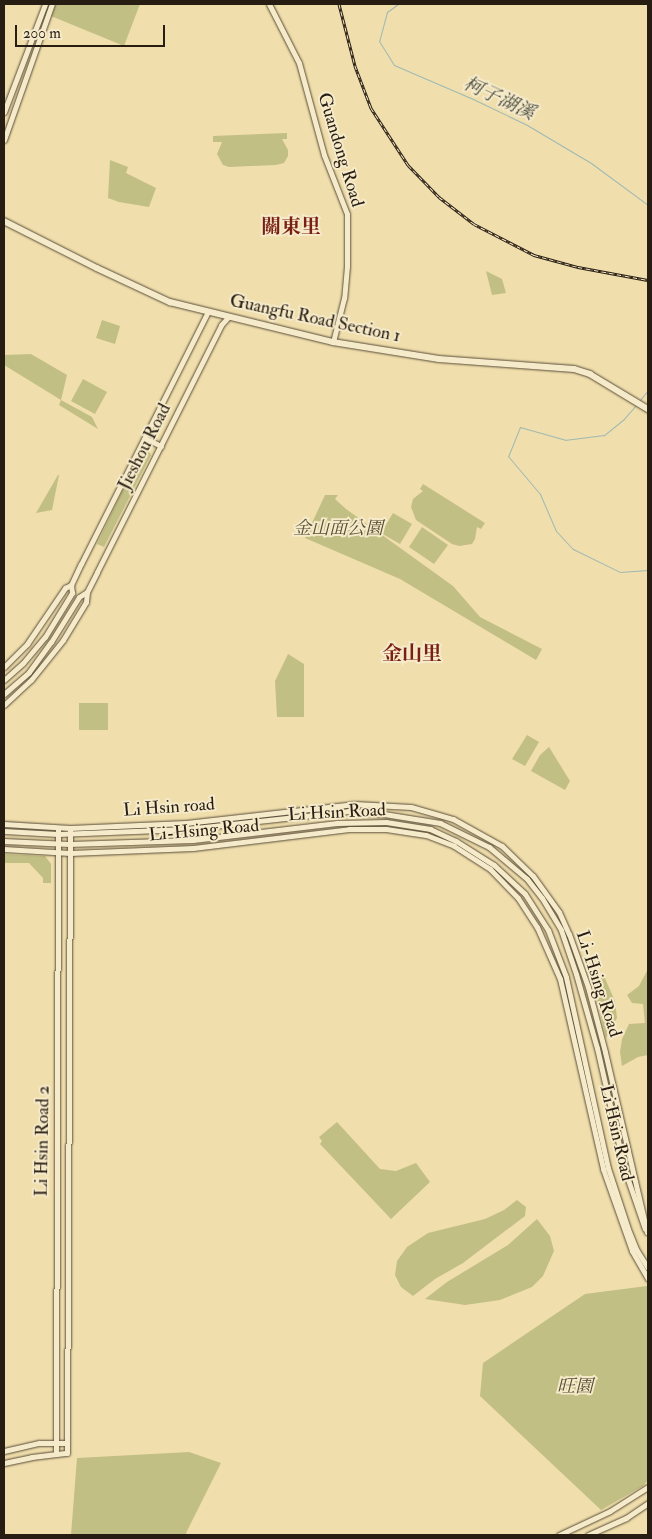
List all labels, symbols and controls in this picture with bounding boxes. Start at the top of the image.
scale bar [18,15,168,47]
text: 200 m [23,24,61,43]
water label: 柯子湖溪 [460,73,538,125]
street label: Guandong Road [312,90,368,210]
district label: 關東里 [261,214,321,238]
street label: Guangfu Road Section 1 [228,290,402,348]
street label: Jieshou Road [114,400,176,494]
park label: 金山面公園 [293,518,383,540]
district label: 金山里 [382,641,442,665]
street label: Li Hsin road [122,794,216,822]
street label: Li Hsin Road [287,800,387,826]
street label: Li-Hsing Road [148,815,260,847]
street label: Li-Hsing Road [571,928,625,1040]
street label: Li Hsin Road [594,1083,638,1183]
street label: Li Hsin Road 2 [31,1085,55,1197]
park label: 旺園 [557,1376,593,1398]

